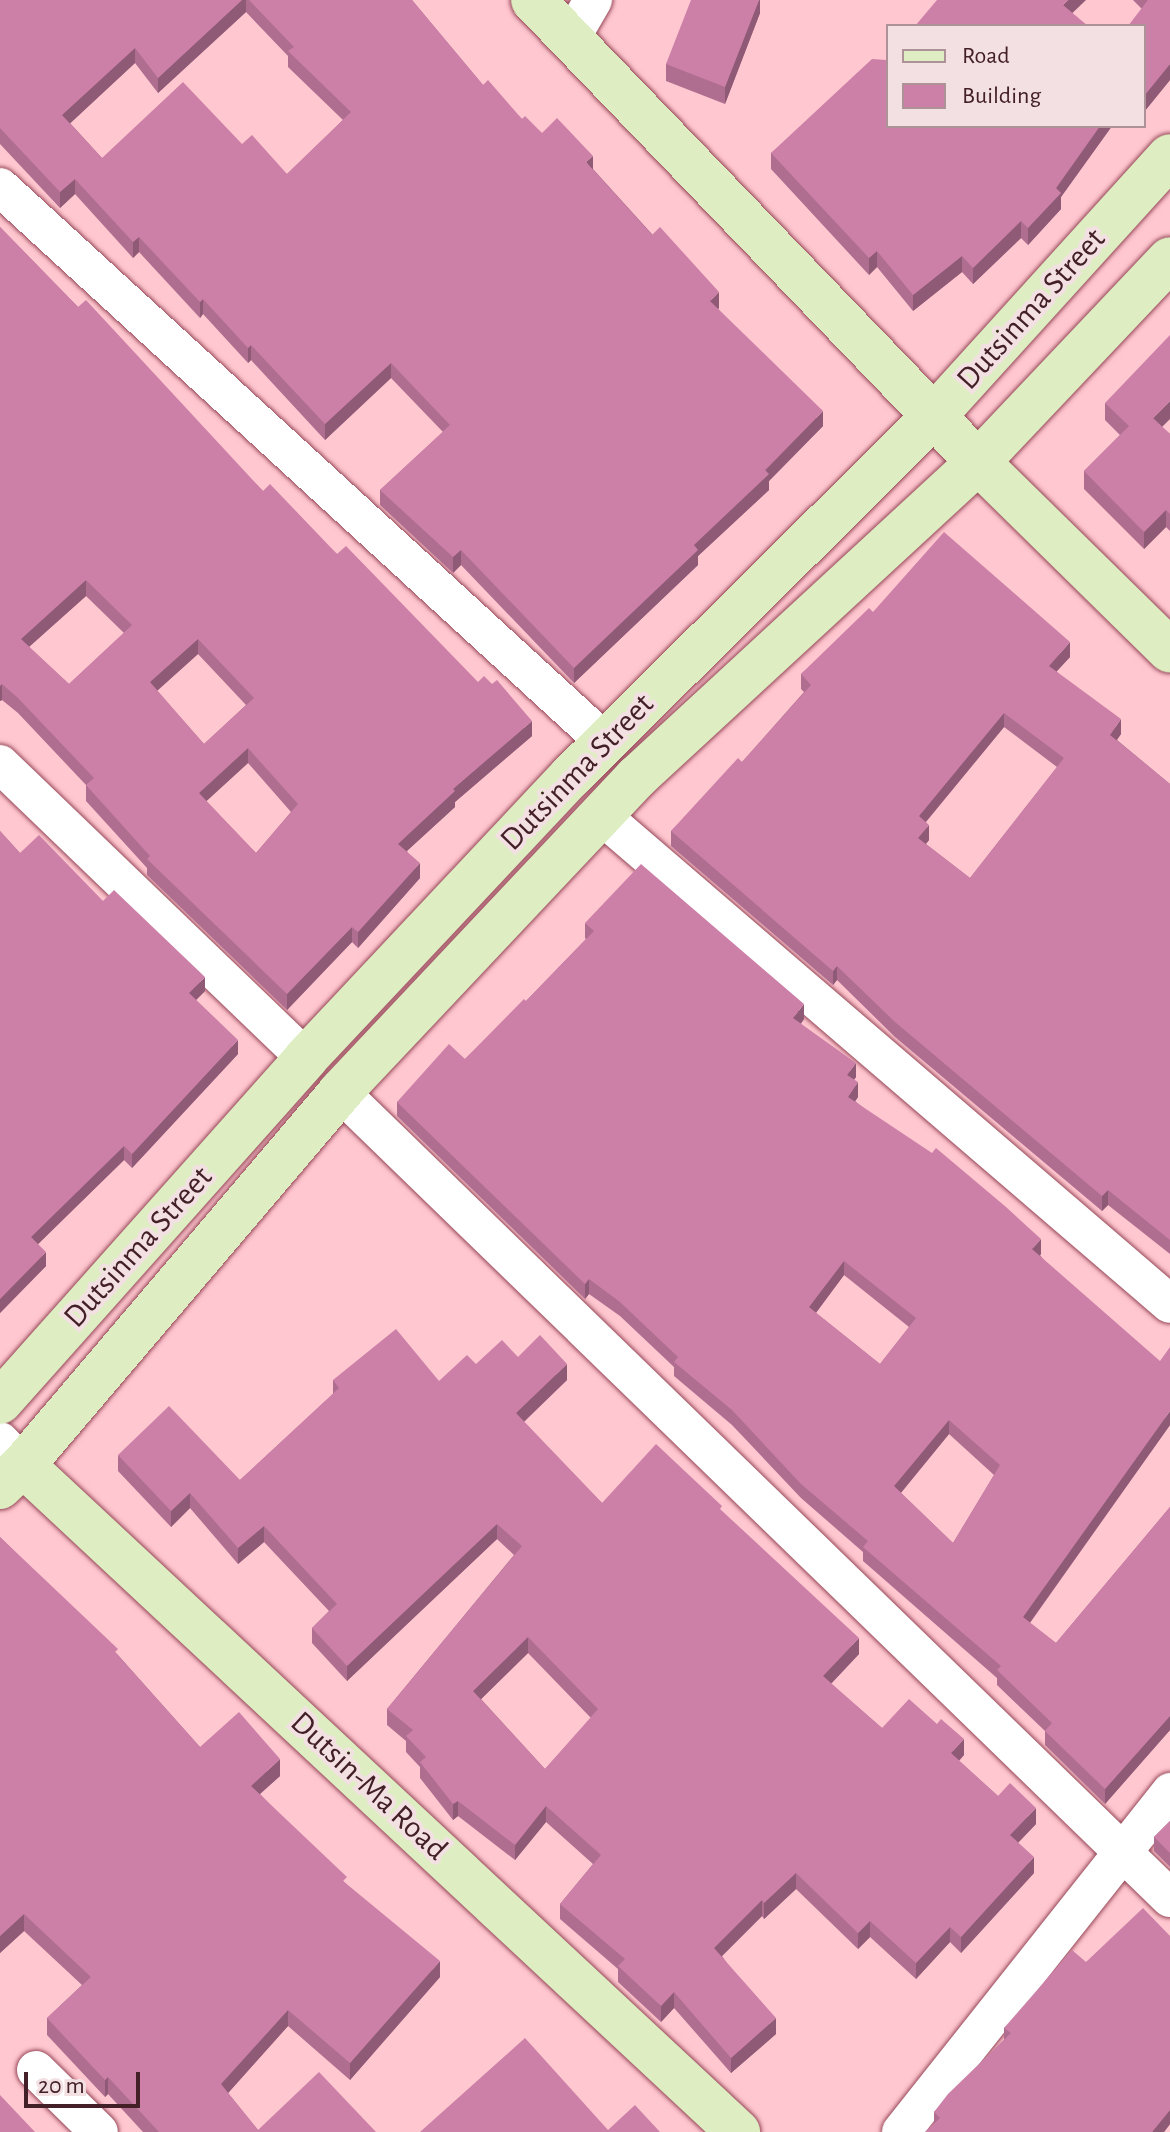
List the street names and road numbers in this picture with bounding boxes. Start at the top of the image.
street label: Dutsinma Street [948,220,1114,398]
street label: Dutsinma Street [492,685,662,859]
street label: Dutsinma Street [55,1158,221,1336]
street label: Dutsin-Ma Road [282,1703,456,1869]

